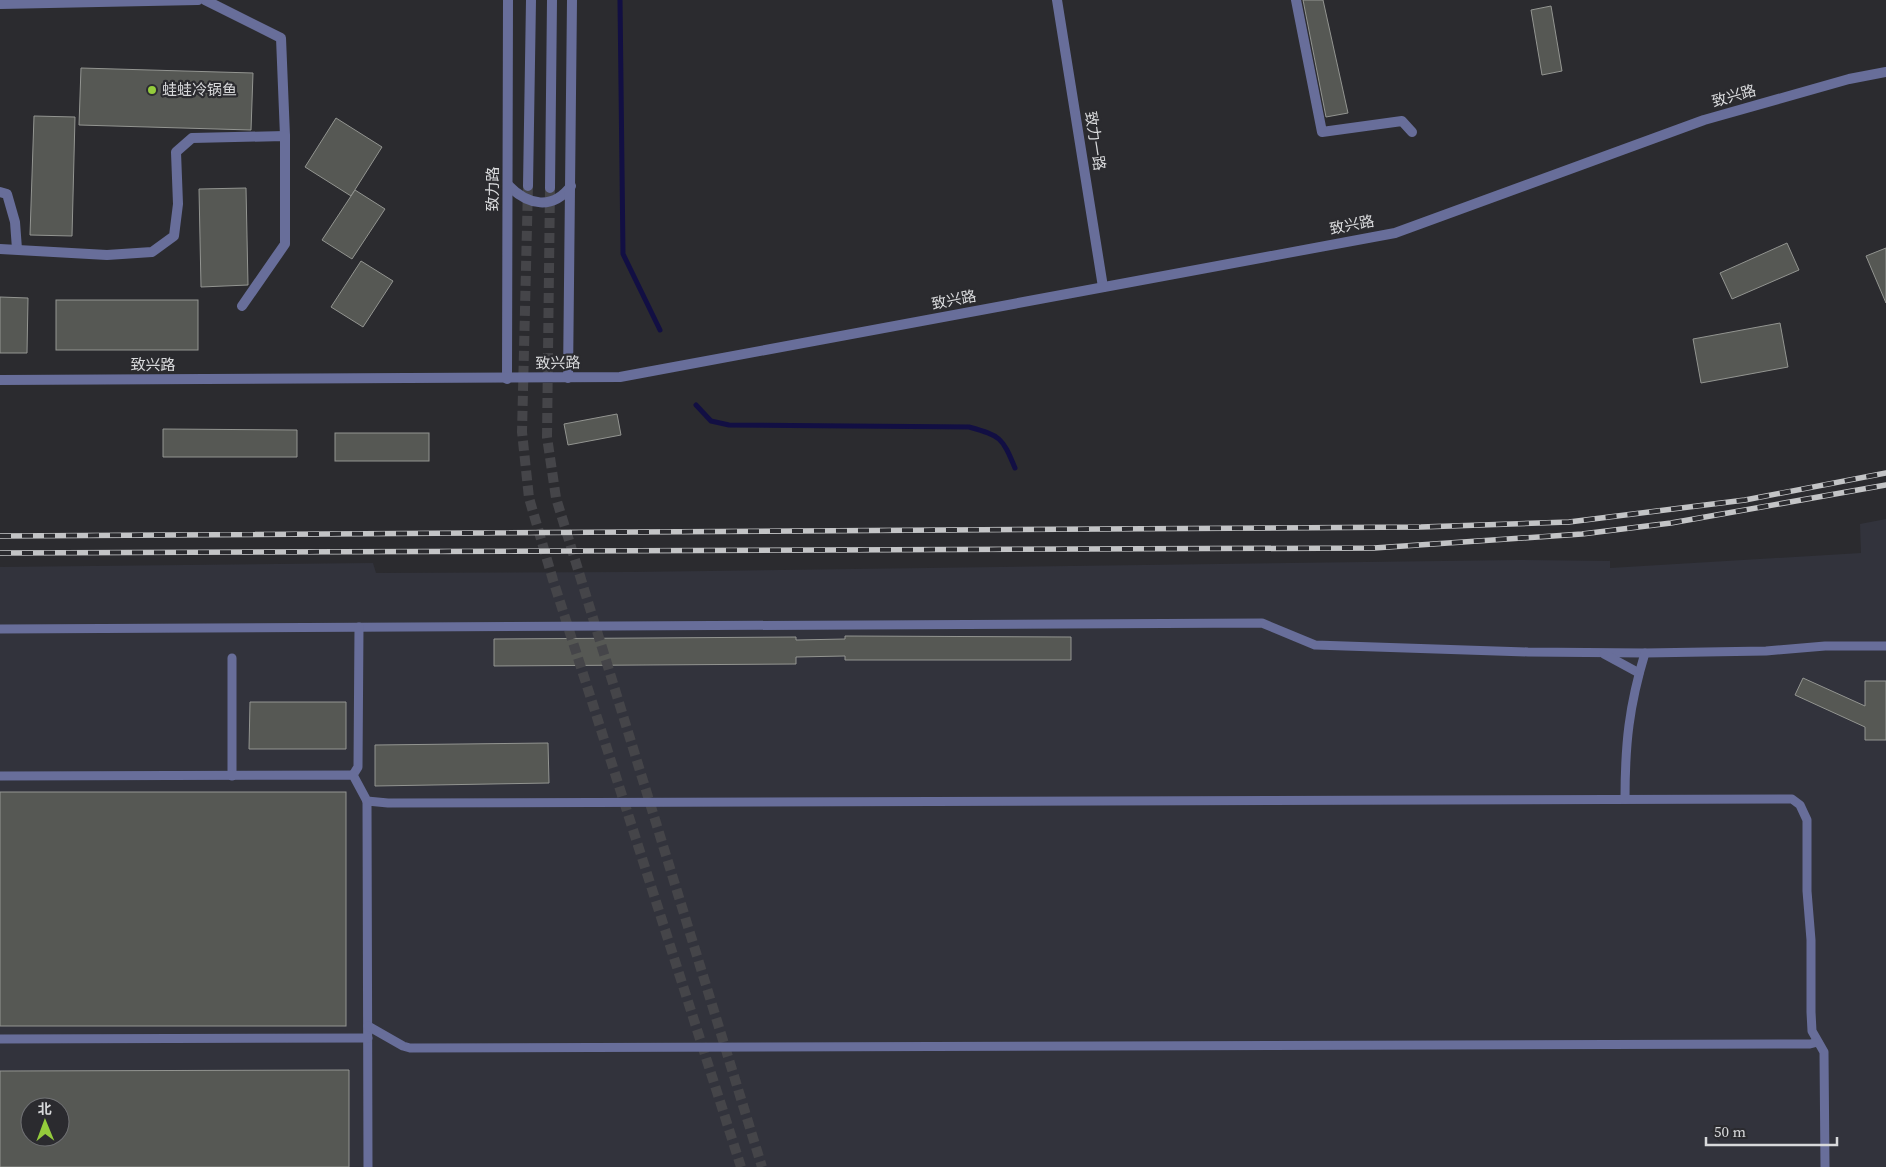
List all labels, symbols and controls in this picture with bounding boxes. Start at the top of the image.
place label: 蛙蛙冷锅鱼 [162,79,237,100]
street label: 致兴路 [1709,79,1758,112]
marker: 蛙蛙冷锅鱼 [146,84,158,96]
street label: 致力一路 [1080,110,1111,172]
street label: 致力路 [482,166,503,212]
street label: 致兴路 [1328,210,1376,239]
street label: 致兴路 [930,285,978,314]
street label: 致兴路 [535,352,581,373]
street label: 致兴路 [130,354,176,375]
north arrow [20,1097,70,1147]
text: 北 [38,1099,52,1119]
scale bar [1706,1114,1837,1146]
text: 50 m [1714,1121,1746,1142]

